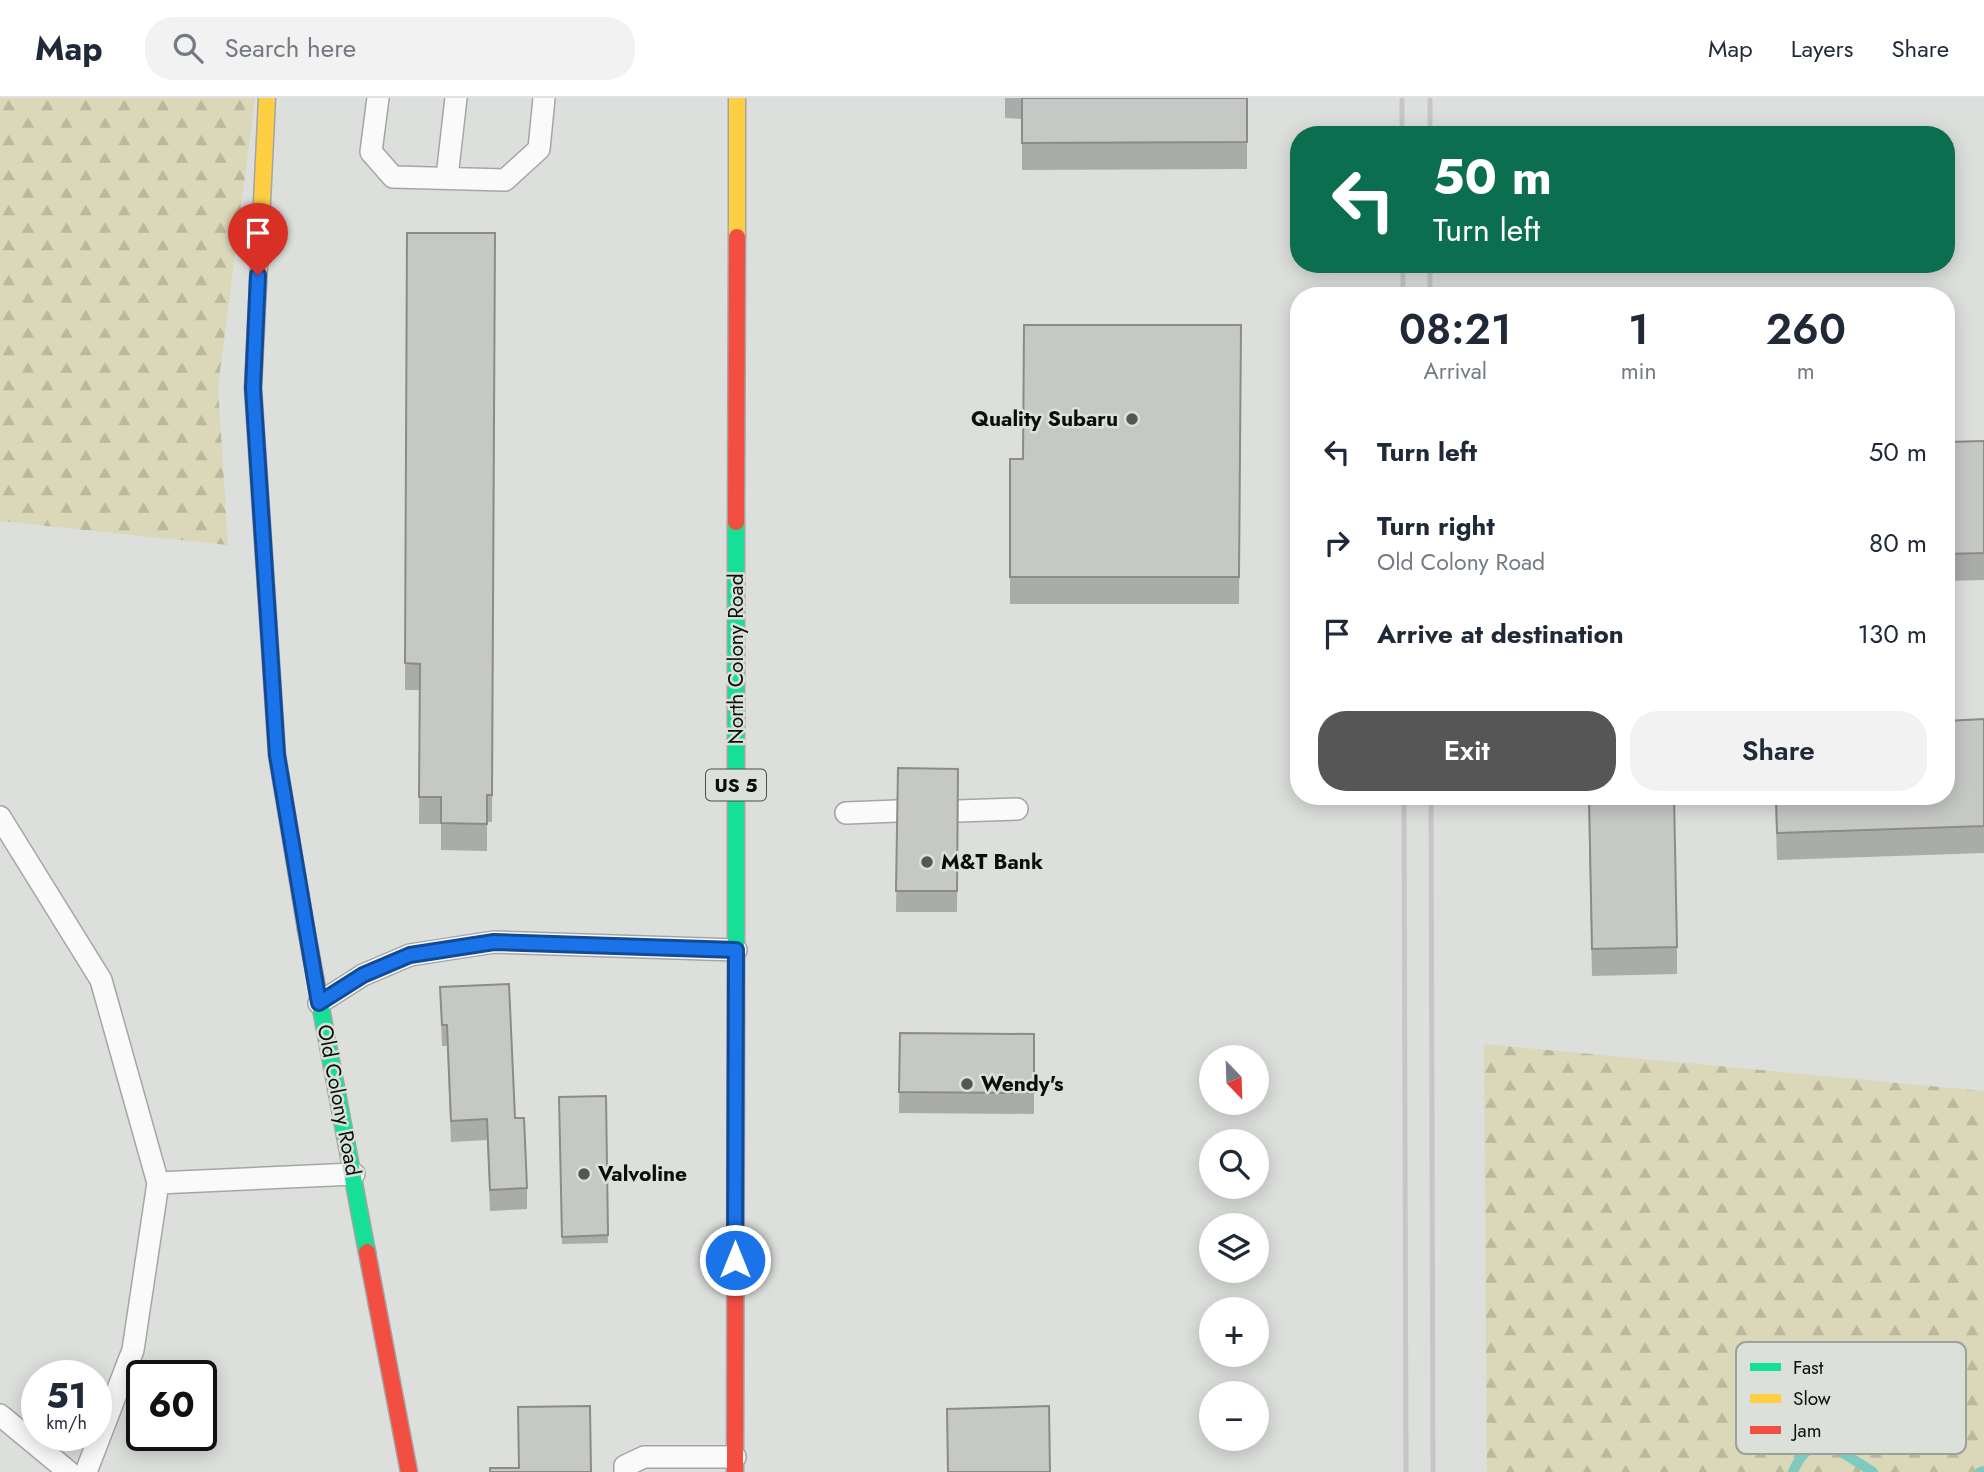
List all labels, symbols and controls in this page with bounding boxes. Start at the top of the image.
search box [145,17,635,80]
text: Map [35,25,103,72]
icon: search [169,29,207,67]
text: Search here [225,29,356,67]
text: Map [1708,31,1753,66]
text: Layers [1791,31,1853,66]
text: Share [1891,31,1949,66]
text: 50 m [1433,142,1552,212]
icon: left [1318,154,1409,245]
pin [228,203,288,275]
text: Turn left [1433,207,1540,253]
icon: arrive [239,214,277,252]
text: 08:21 [1399,299,1512,360]
text: 1 [1628,299,1649,360]
text: 260 [1766,299,1846,360]
text: Arrival [1424,354,1487,388]
text: min [1621,354,1657,388]
text: m [1797,354,1815,388]
place label: Quality Subaru [971,404,1118,434]
marker: Quality Subaru [1124,411,1140,427]
icon: left [1318,433,1356,471]
text: Turn left [1377,433,1477,471]
text: 50 m [1869,433,1927,471]
text: Turn right [1377,507,1495,545]
icon: right [1318,524,1356,562]
text: 80 m [1869,524,1927,562]
text: Old Colony Road [1377,545,1545,579]
street label: North Colony Road [721,573,751,745]
icon: arrive [1318,615,1356,653]
text: Arrive at destination [1377,615,1624,653]
text: 130 m [1857,615,1927,653]
button: Exit [1318,711,1616,791]
button: Share [1630,711,1927,791]
road number: US 5 [706,770,766,800]
place label: M&T Bank [941,847,1043,877]
marker: M&T Bank [919,854,935,870]
street label: Old Colony Road [310,1022,368,1178]
north arrow [1199,1045,1269,1115]
map controls [1199,1045,1269,1451]
place label: Wendy's [981,1069,1064,1099]
marker: Wendy's [959,1076,975,1092]
button: search [1199,1129,1269,1199]
place label: Valvoline [597,1159,687,1189]
marker: Valvoline [576,1166,592,1182]
button: layers [1199,1213,1269,1283]
position arrow [698,1223,772,1297]
button: + [1199,1297,1269,1367]
legend [1736,1342,1966,1454]
text: Fast [1793,1354,1824,1381]
speed limit sign: 60 [126,1360,217,1451]
text: 51 [46,1371,87,1421]
button: − [1199,1381,1269,1451]
text: Slow [1793,1385,1831,1412]
text: km/h [46,1410,87,1436]
text: Jam [1790,1417,1822,1444]

